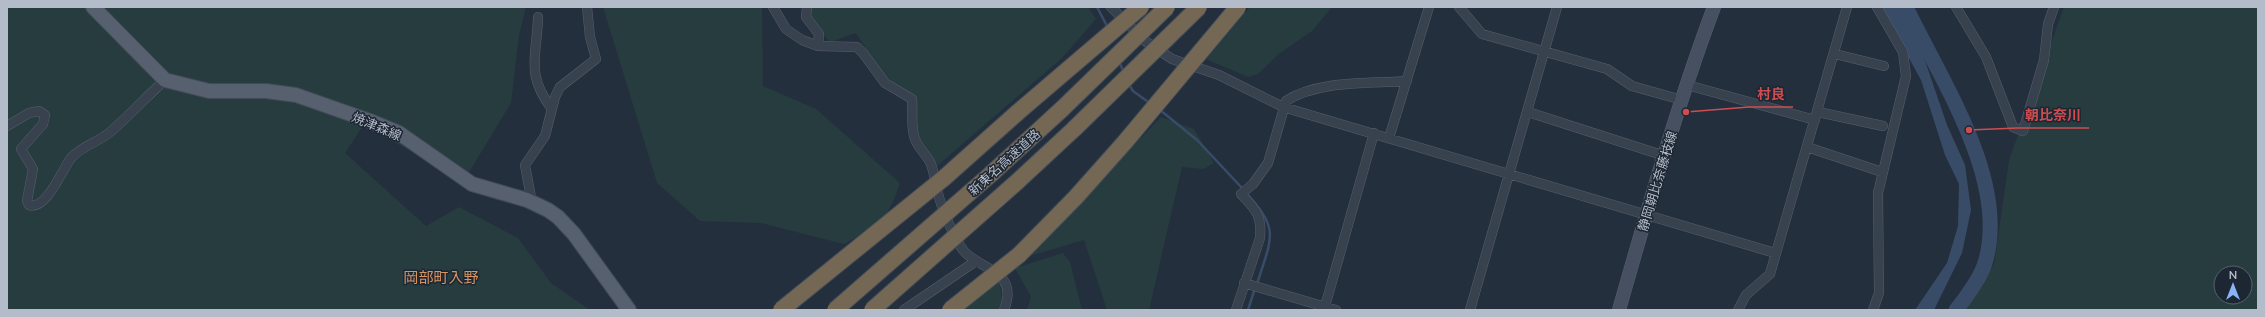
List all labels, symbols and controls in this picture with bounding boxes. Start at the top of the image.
callout: 村良 [1749,81,1793,107]
text: 村良 [1757,85,1785,102]
callout: 朝比奈川 [2017,102,2089,128]
text: 朝比奈川 [2025,106,2081,123]
street label: 焼津森線 [350,108,404,144]
street label: 新東名高速道路 [965,126,1043,198]
street label: 静岡朝比奈藤枝線 [1634,129,1680,233]
north arrow [2213,265,2253,305]
district label: 岡部町入野 [403,268,479,286]
text: N [2229,268,2237,281]

